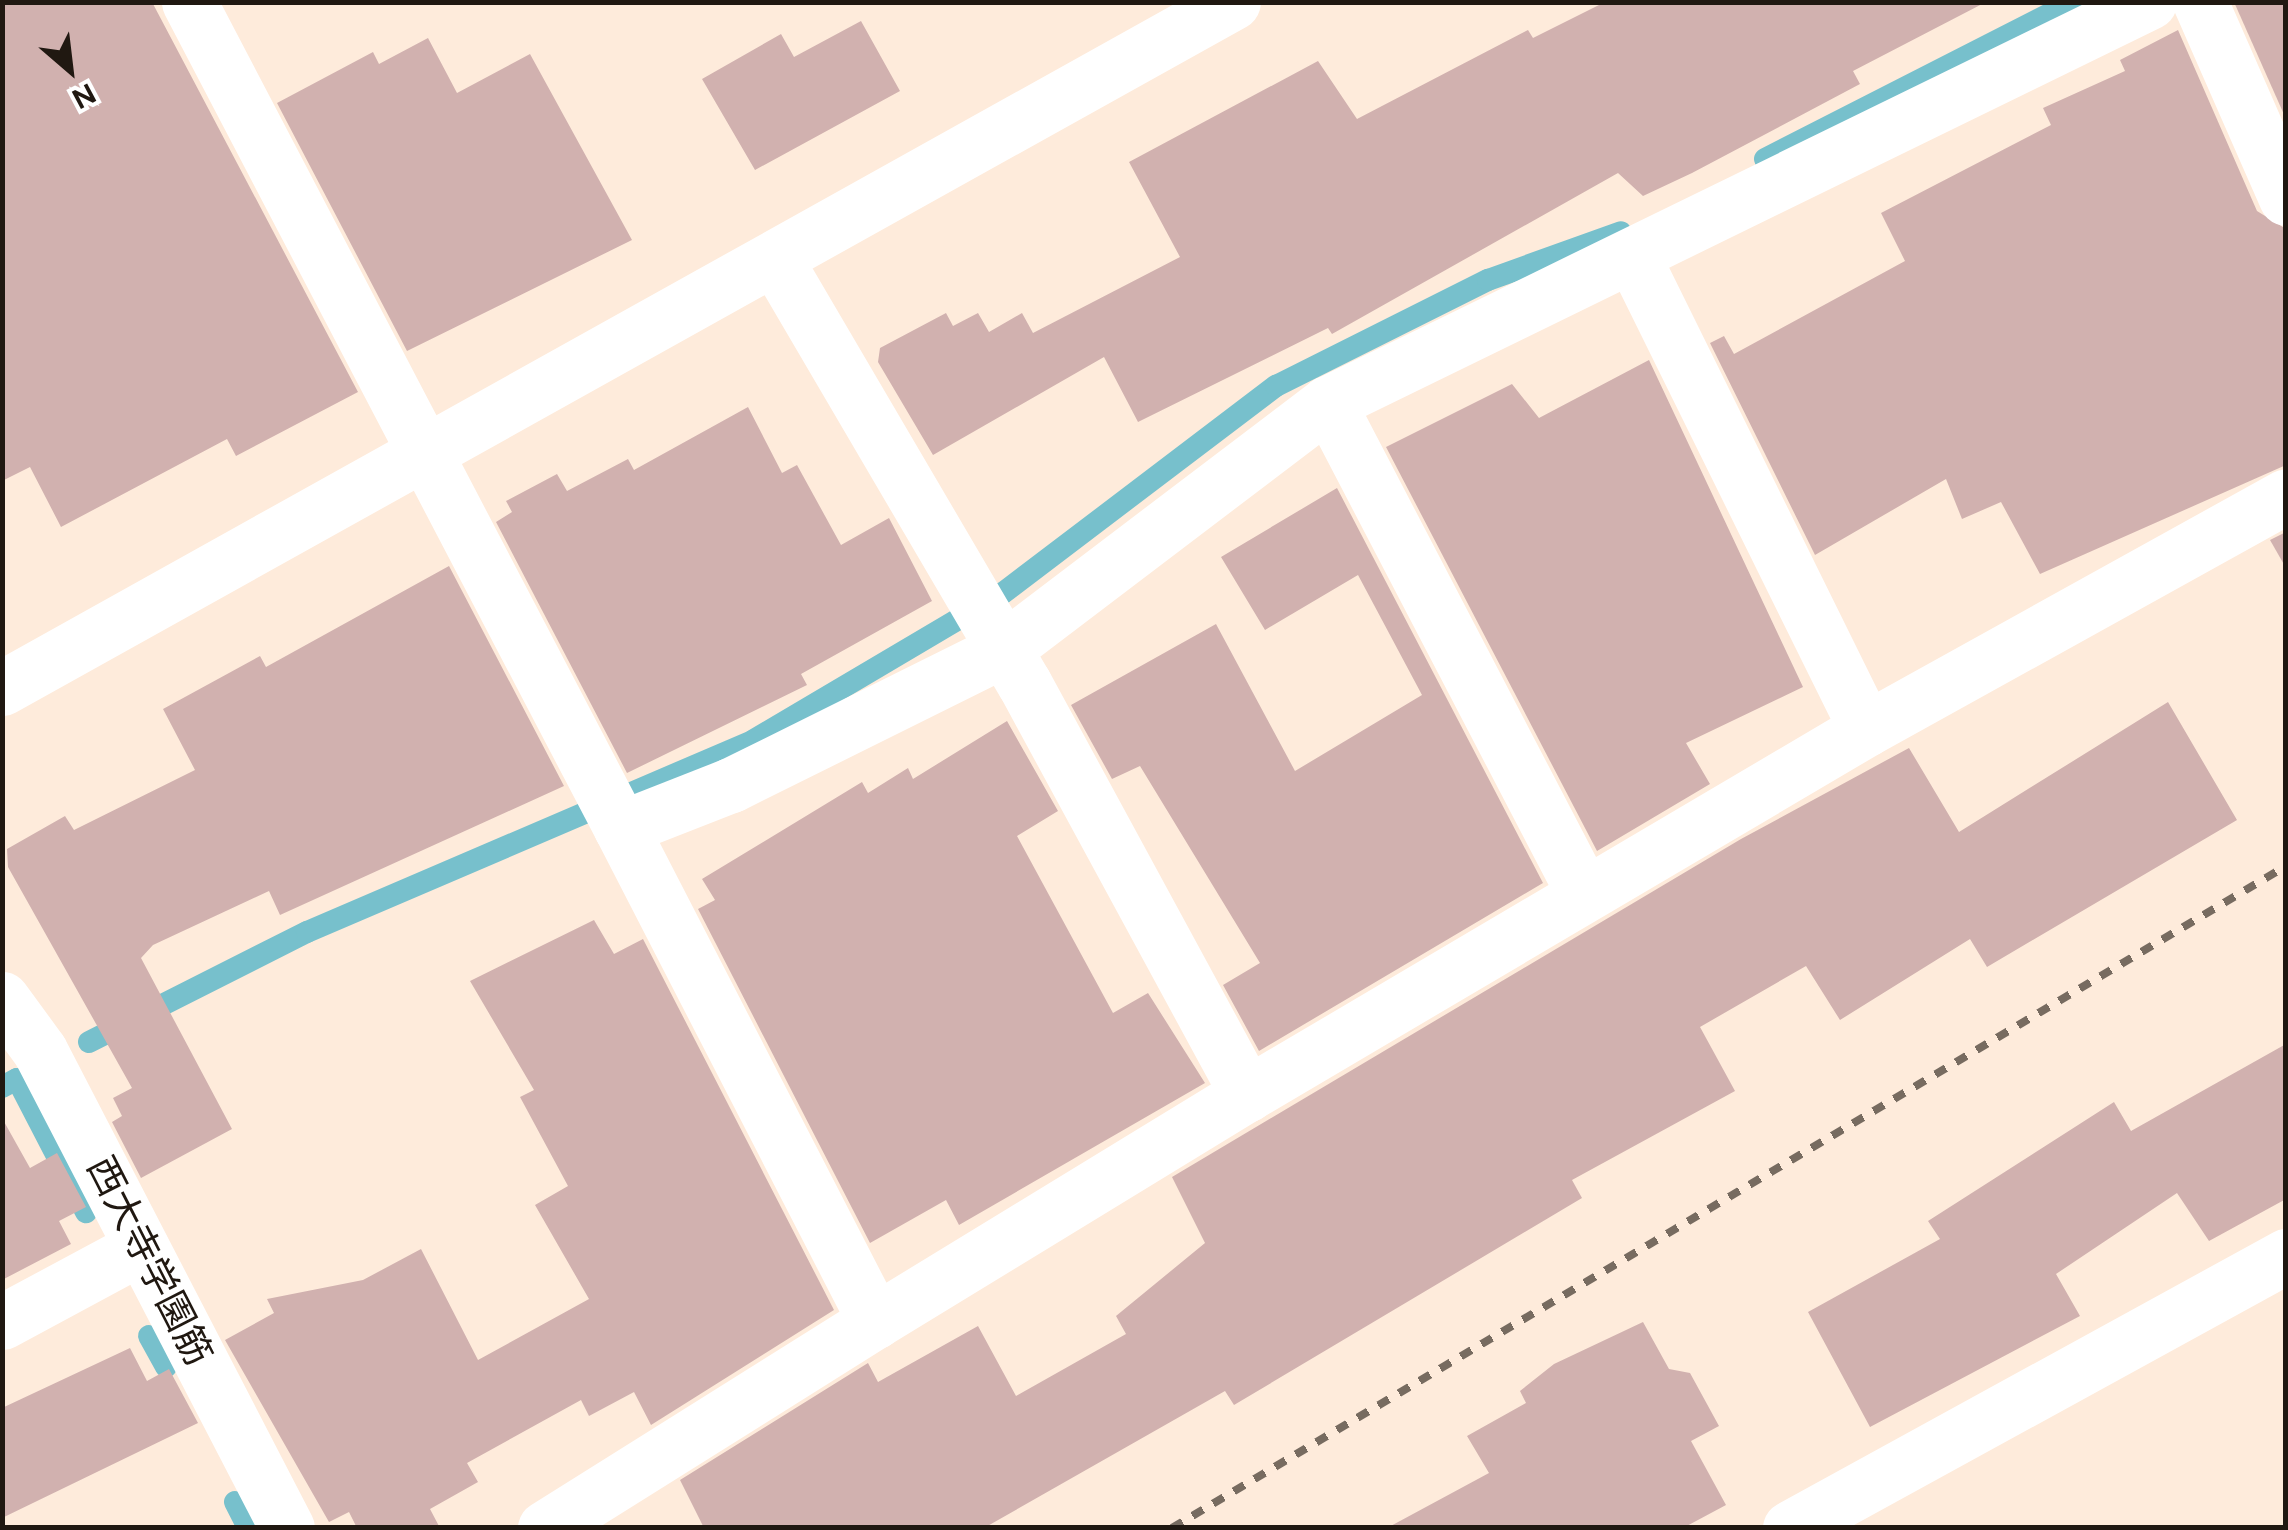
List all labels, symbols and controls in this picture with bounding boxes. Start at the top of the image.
north arrow [20,20,120,120]
text: N [67,76,102,117]
street label: 西大寺学園筋 [77,1149,221,1373]

